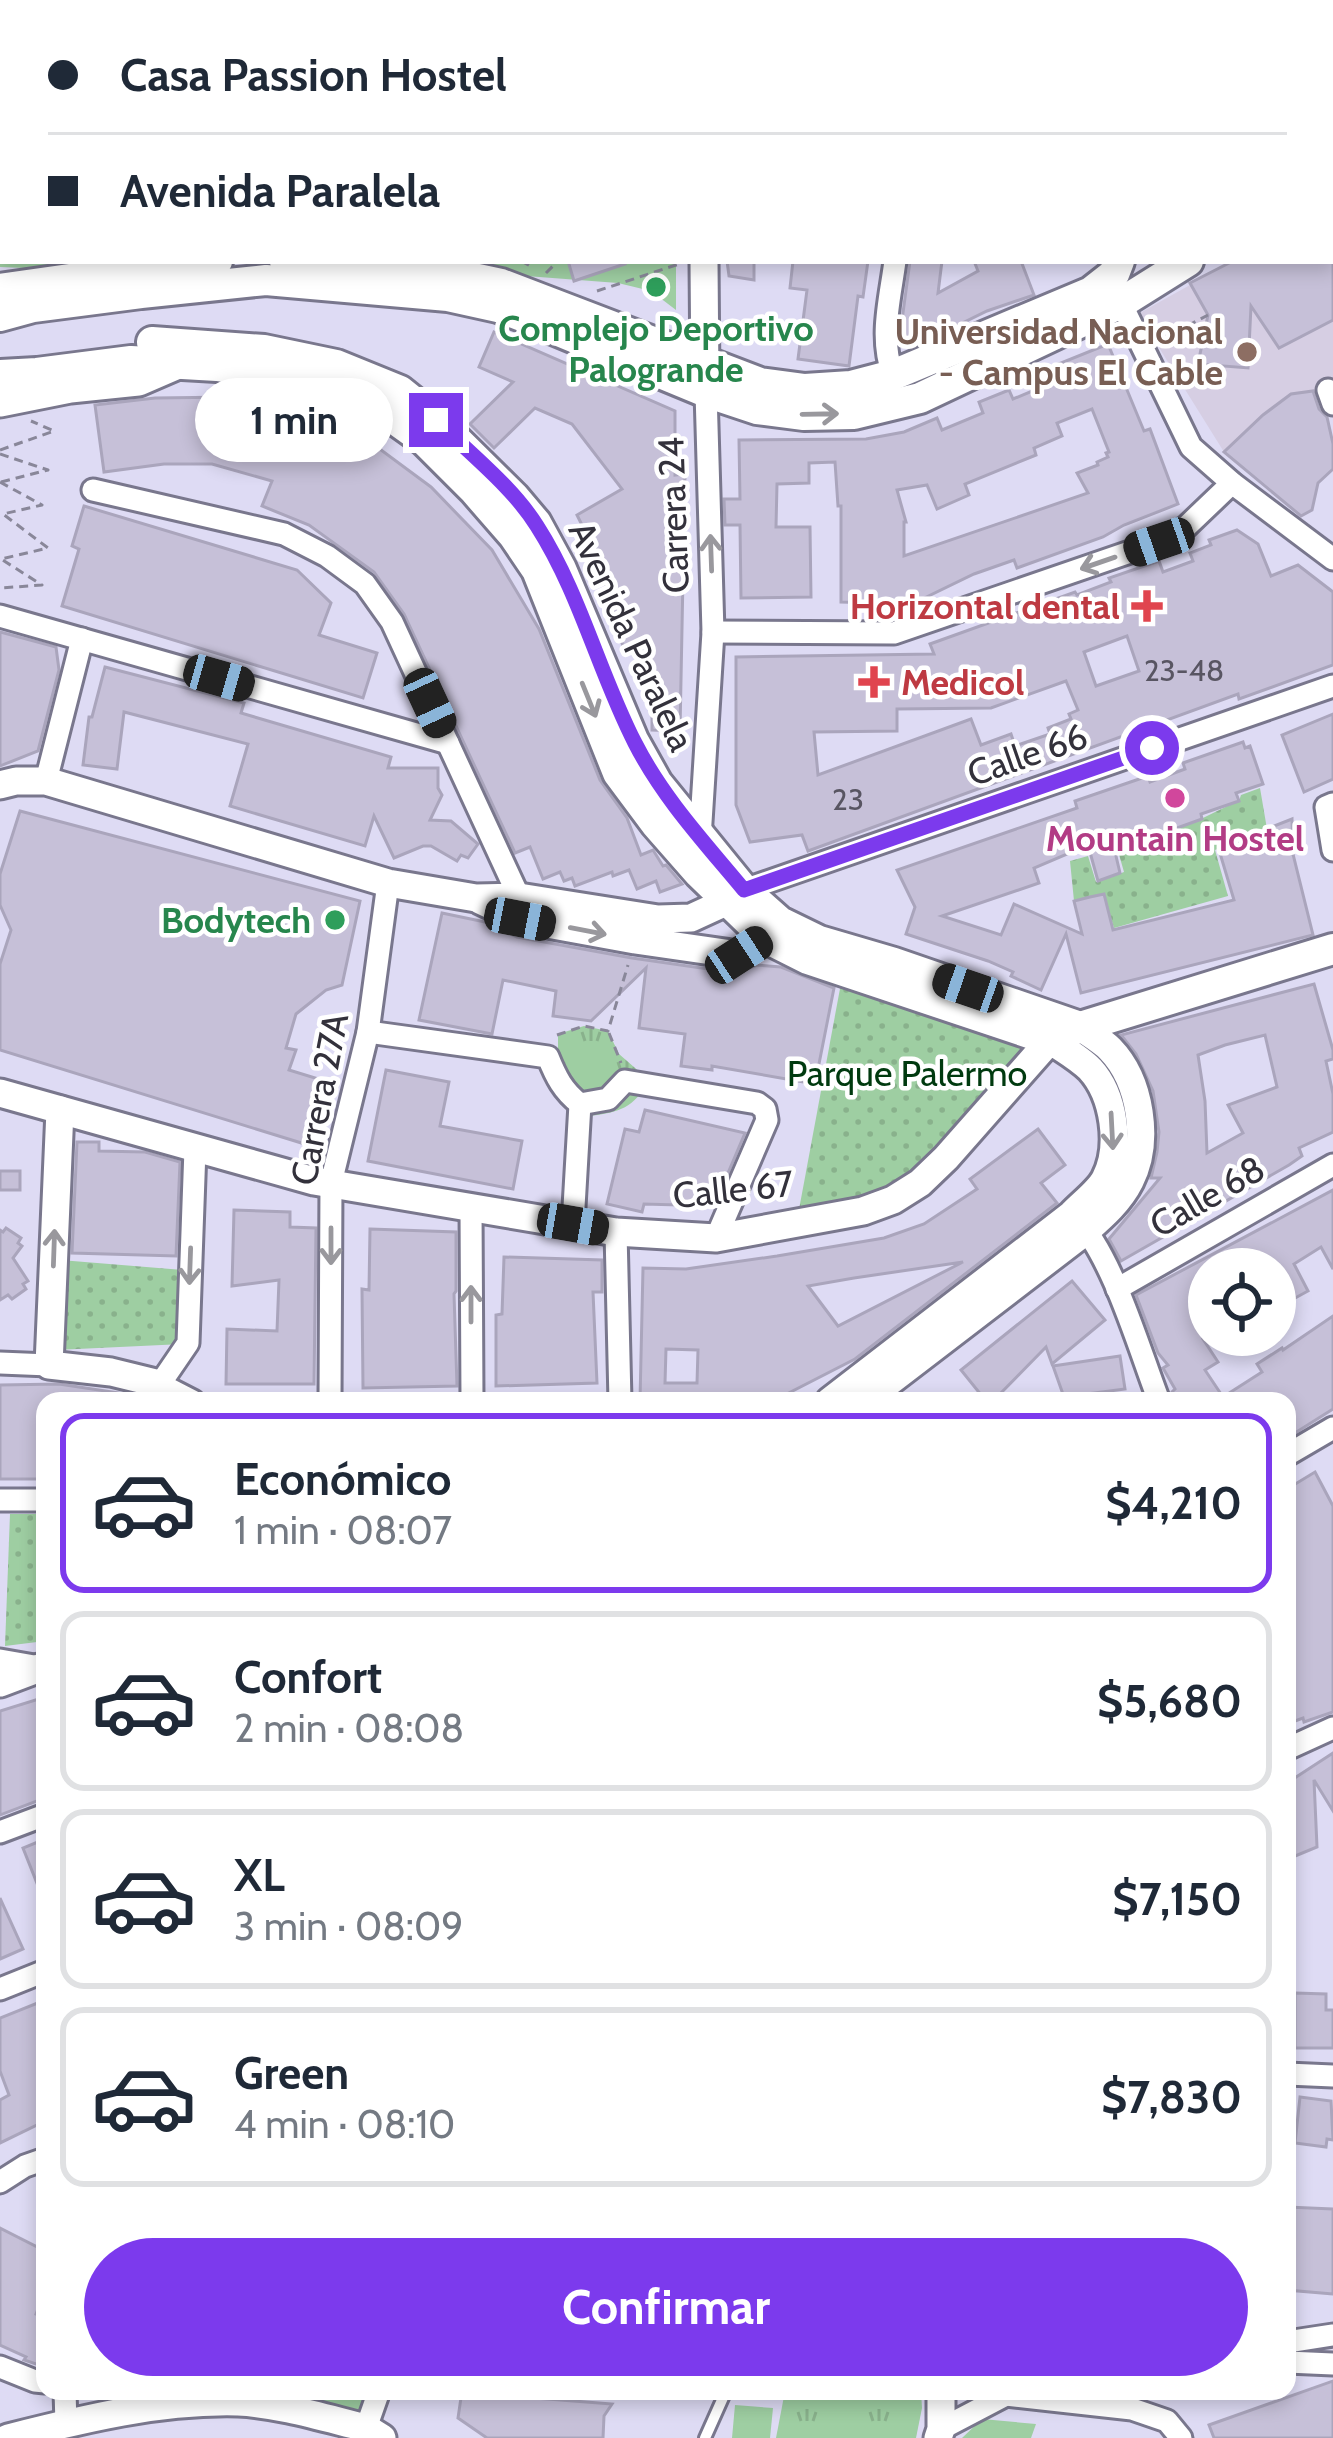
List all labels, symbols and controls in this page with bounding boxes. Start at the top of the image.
text: Casa Passion Hostel [120,48,507,102]
text: Avenida Paralela [120,164,440,218]
marker: Complejo Deportivo Palogrande [643,274,669,300]
place label: Complejo Deportivo Palogrande [498,306,814,391]
place label: Universidad Nacional - Campus El Cable [894,309,1223,394]
marker: Universidad Nacional - Campus El Cable [1234,339,1260,365]
callout: 1 min [196,378,394,462]
route end [409,393,463,447]
text: 1 min [250,396,338,444]
one-way arrow [800,403,839,426]
street label: Carrera 24 [648,436,698,594]
car [1119,513,1199,571]
street label: Avenida Paralela [560,514,704,758]
one-way arrow [699,534,722,573]
one-way arrow [1080,553,1118,575]
place label: Horizontal dental [850,584,1120,628]
marker: Horizontal dental [1131,590,1163,622]
car [179,651,259,705]
house number: 23-48 [1144,652,1224,689]
place label: Medicol [901,660,1024,704]
car [398,663,462,743]
marker: Medicol [858,666,890,698]
one-way arrow [580,681,601,718]
street label: Calle 66 [961,713,1093,795]
route start [1125,721,1179,775]
house number: 23 [832,781,864,818]
marker: Mountain Hostel [1162,785,1188,811]
place label: Mountain Hostel [1046,816,1304,860]
car [481,894,559,944]
place label: Bodytech [161,898,311,942]
marker: Bodytech [322,907,348,933]
car [699,920,779,990]
one-way arrow [567,921,606,943]
car [928,959,1008,1017]
street label: Carrera 27A [281,1009,357,1189]
park label: Parque Palermo [787,1051,1027,1095]
one-way arrow [1101,1111,1124,1150]
street label: Calle 68 [1142,1146,1272,1246]
street label: Calle 67 [670,1161,796,1217]
car [534,1200,612,1248]
one-way arrow [320,1226,342,1265]
one-way arrow [43,1229,66,1268]
one-way arrow [179,1246,202,1285]
map controls [1188,1248,1296,1356]
button: locate [1188,1248,1296,1356]
one-way arrow [460,1285,483,1324]
icon: car [90,1449,198,1557]
text: Económico [234,1452,451,1506]
text: $4,210 [1105,1476,1242,1530]
text: 1 min · 08:07 [234,1506,452,1554]
icon: car [90,1647,198,1755]
text: Confort [234,1650,382,1704]
text: $5,680 [1097,1674,1242,1728]
text: 2 min · 08:08 [234,1704,464,1752]
icon: car [90,1845,198,1953]
text: XL [234,1848,285,1902]
text: $7,150 [1112,1872,1242,1926]
text: 3 min · 08:09 [234,1902,463,1950]
icon: car [90,2043,198,2151]
text: Green [234,2046,349,2100]
text: $7,830 [1101,2070,1242,2124]
text: 4 min · 08:10 [234,2100,455,2148]
button: Confirmar [84,2238,1248,2376]

